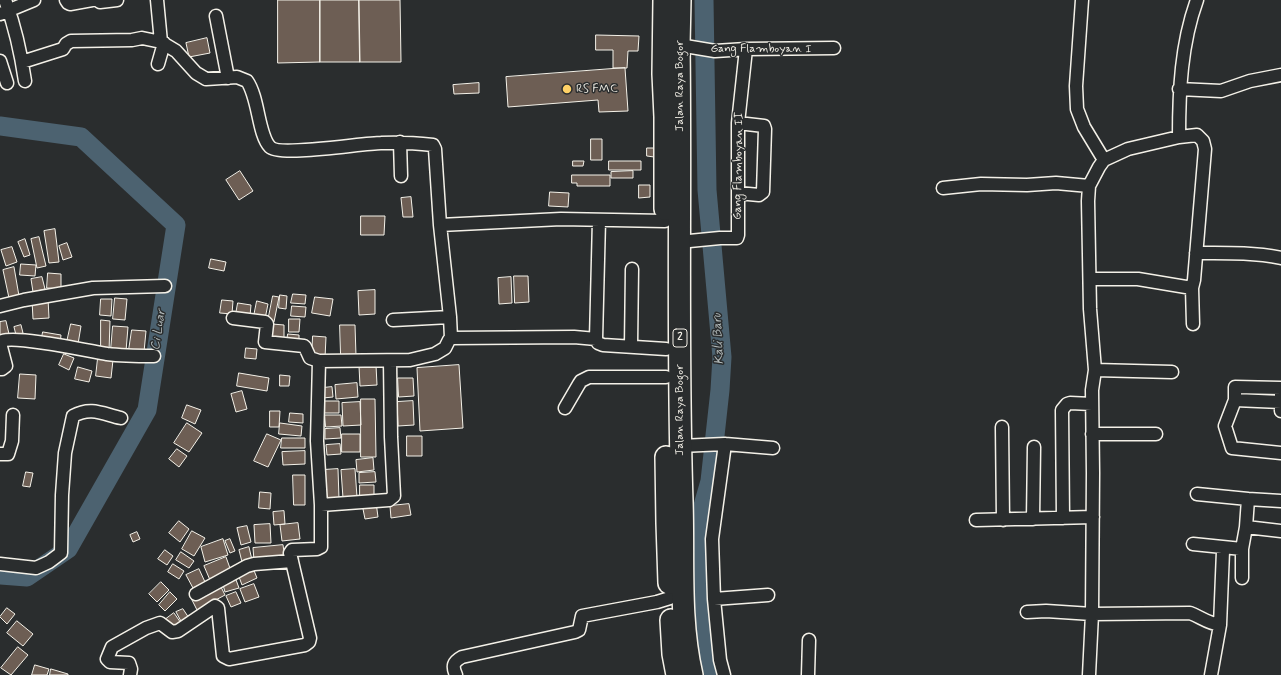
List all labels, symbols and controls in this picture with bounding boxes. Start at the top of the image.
street label: Jalan Raya Bogor [673,40,687,132]
street label: Gang Flamboyan I [711,42,811,56]
place label: RS FMC [576,82,618,96]
marker: RS FMC [561,83,573,95]
street label: Gang Flamboyan II [731,112,747,220]
water label: Ci Luar [148,309,170,351]
water label: Kali Baru [710,313,728,365]
road number: 2 [673,329,687,347]
street label: Jalan Raya Bogor [673,364,687,456]

